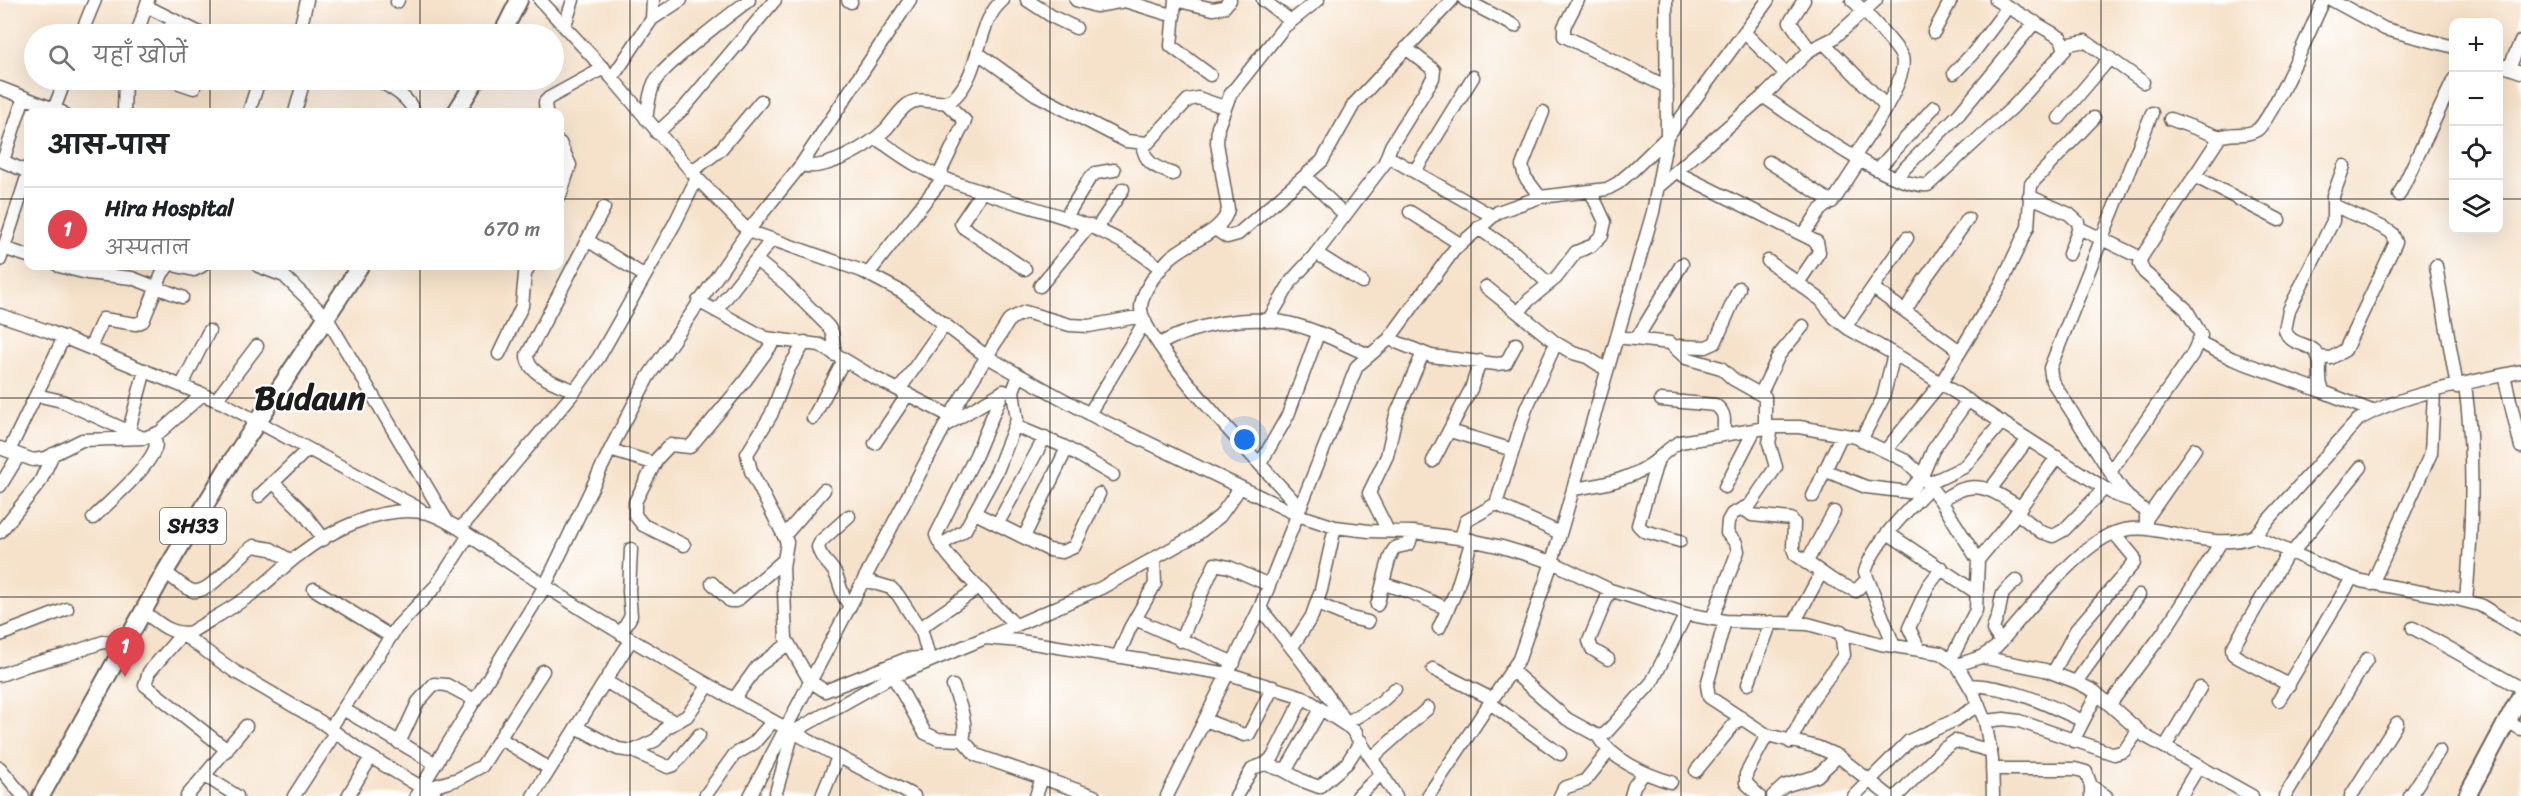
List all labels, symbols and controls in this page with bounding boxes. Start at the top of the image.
map controls [2449,18,2503,234]
button: + [2449,18,2503,72]
search box [24,24,564,90]
text: यहाँ खोजें [93,36,188,75]
icon: search [45,41,78,74]
button: − [2449,72,2503,126]
text: आस-पास [48,122,168,168]
button: locate [2449,126,2503,180]
button: layers [2449,180,2503,234]
text: Hira Hospital [105,189,234,228]
text: 1 [63,212,72,247]
text: 670 m [484,212,540,247]
text: अस्पताल [105,230,190,265]
district label: Budaun [254,368,366,428]
your location [1230,425,1259,454]
road number: SH33 [160,508,226,544]
pin: 1 [106,628,144,677]

